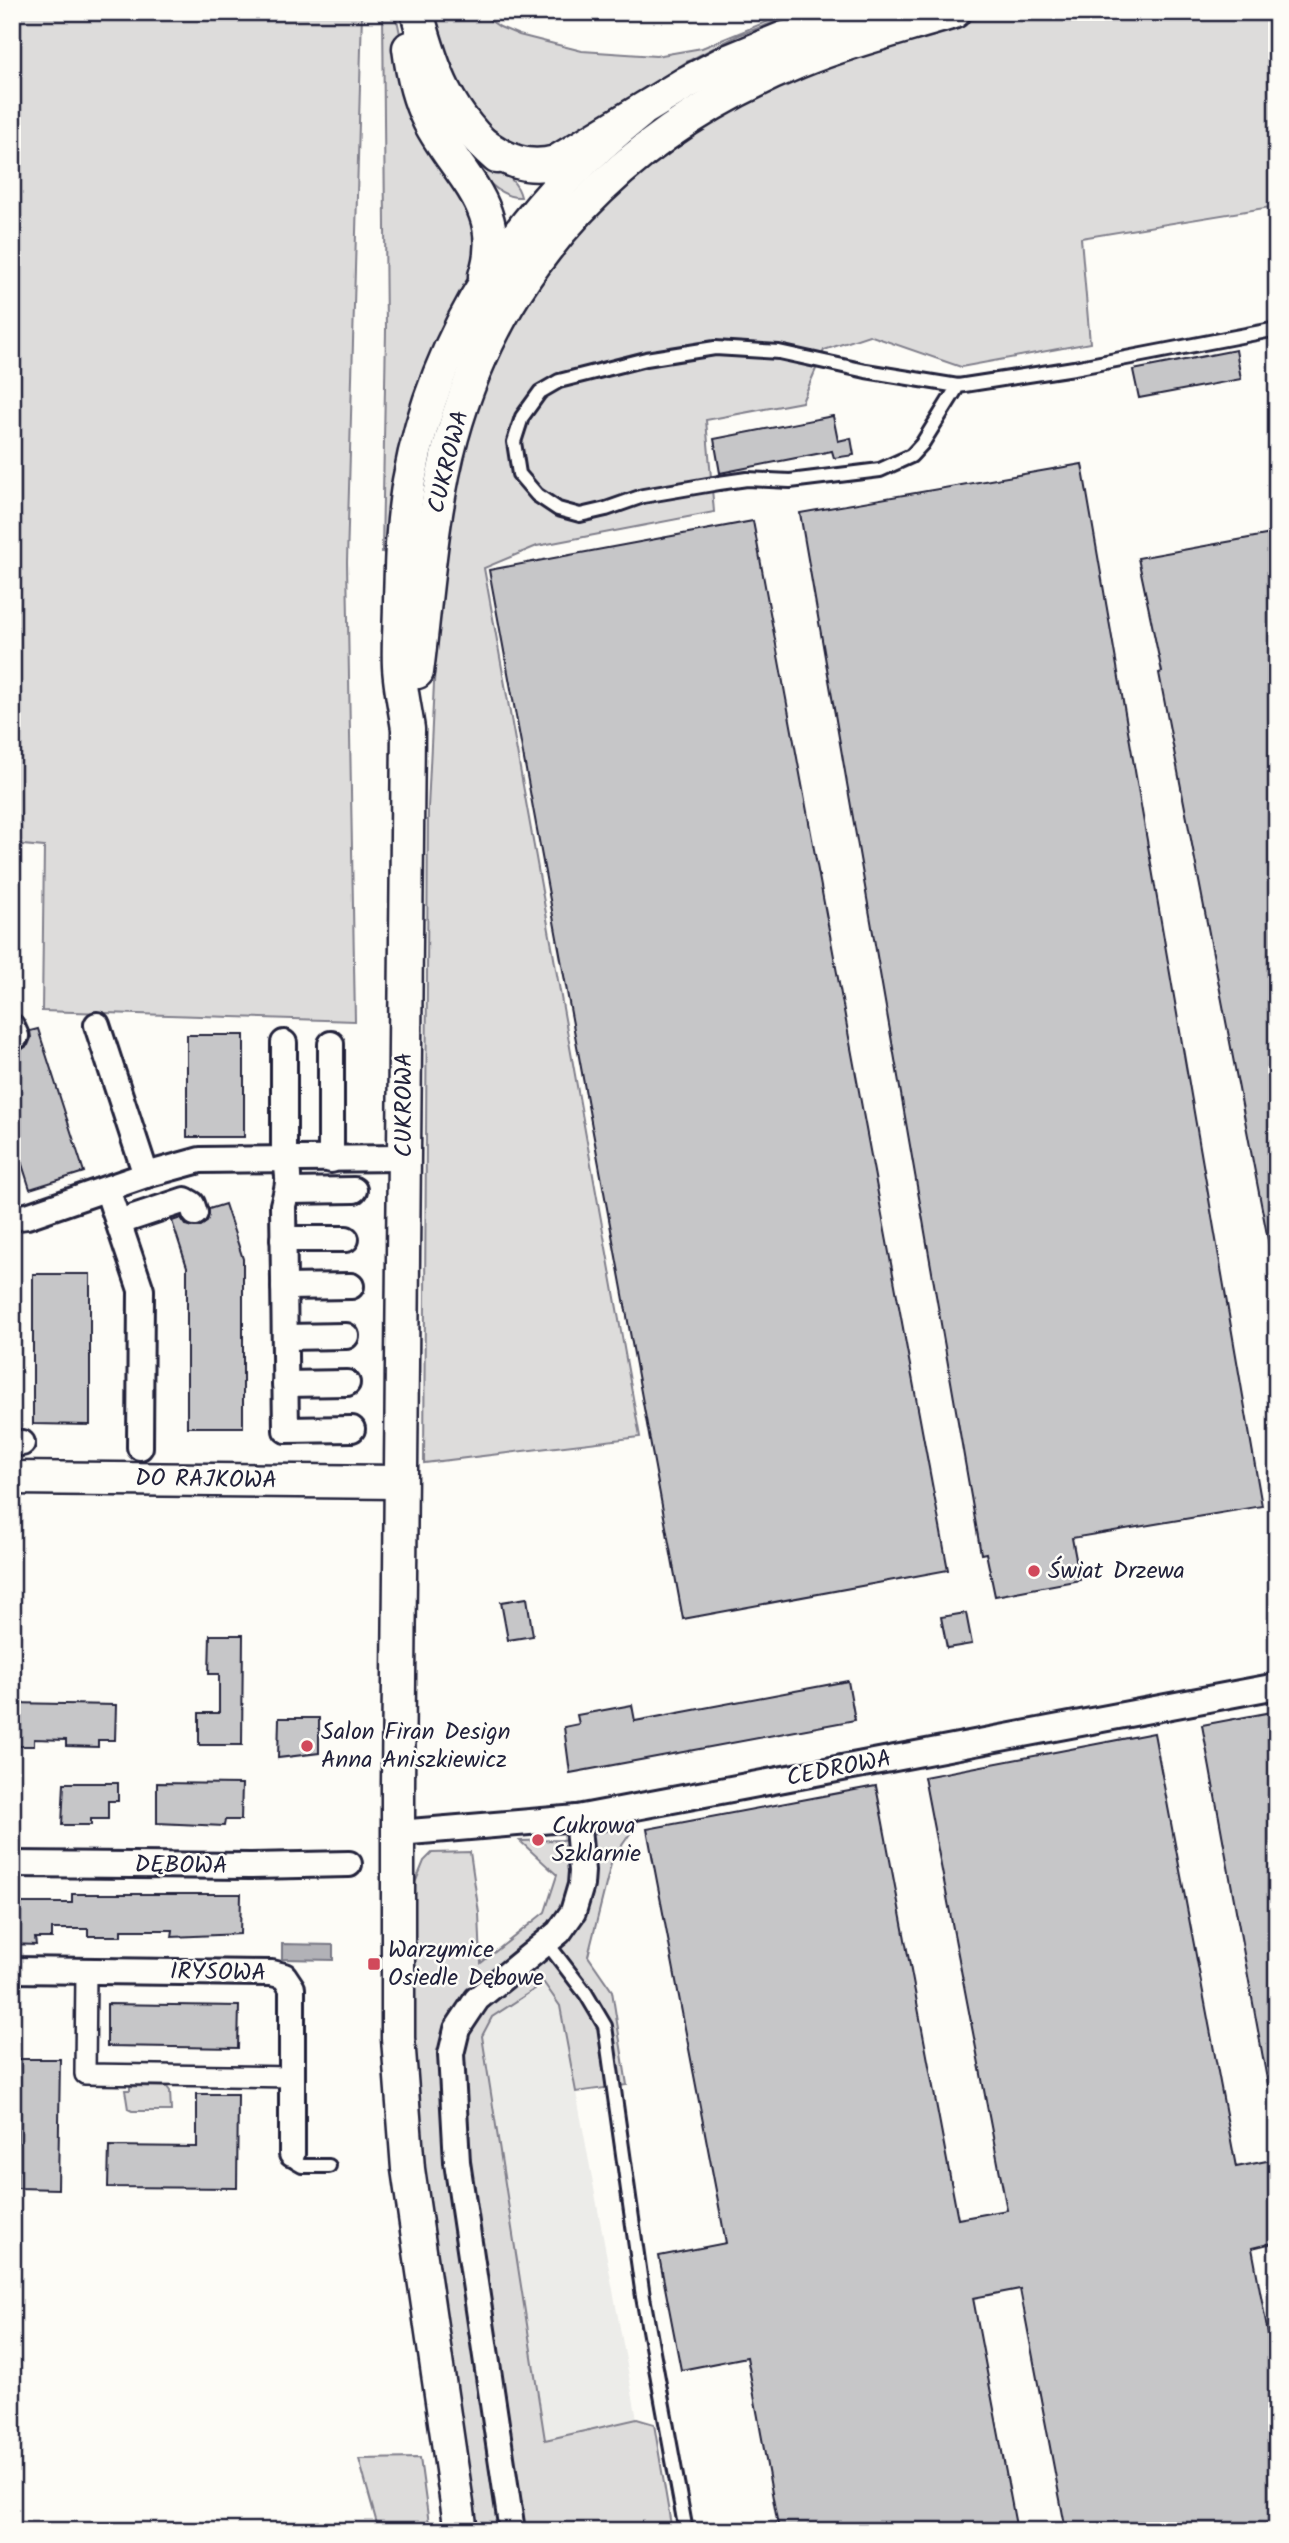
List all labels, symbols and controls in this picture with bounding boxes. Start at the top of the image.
street label: CUKROWA [417,406,481,518]
street label: CUKROWA [385,1053,424,1158]
street label: DO RAJKOWA [135,1459,277,1501]
place label: Świat Drzewa [1048,1552,1185,1591]
marker: Świat Drzewa [1026,1563,1042,1579]
place label: Salon Firan Design Anna Aniszkiewicz [321,1713,510,1780]
marker: Salon Firan Design Anna Aniszkiewicz [299,1738,315,1754]
street label: CEDROWA [783,1740,895,1798]
place label: Cukrowa Szklarnie [552,1807,641,1874]
marker: Cukrowa Szklarnie [530,1832,546,1848]
street label: DĘBOWA [134,1846,228,1886]
place label: Warzymice Osiedle Dębowe [388,1931,544,1998]
street label: IRYSOWA [170,1953,266,1993]
marker: Warzymice Osiedle Dębowe [366,1956,382,1972]

